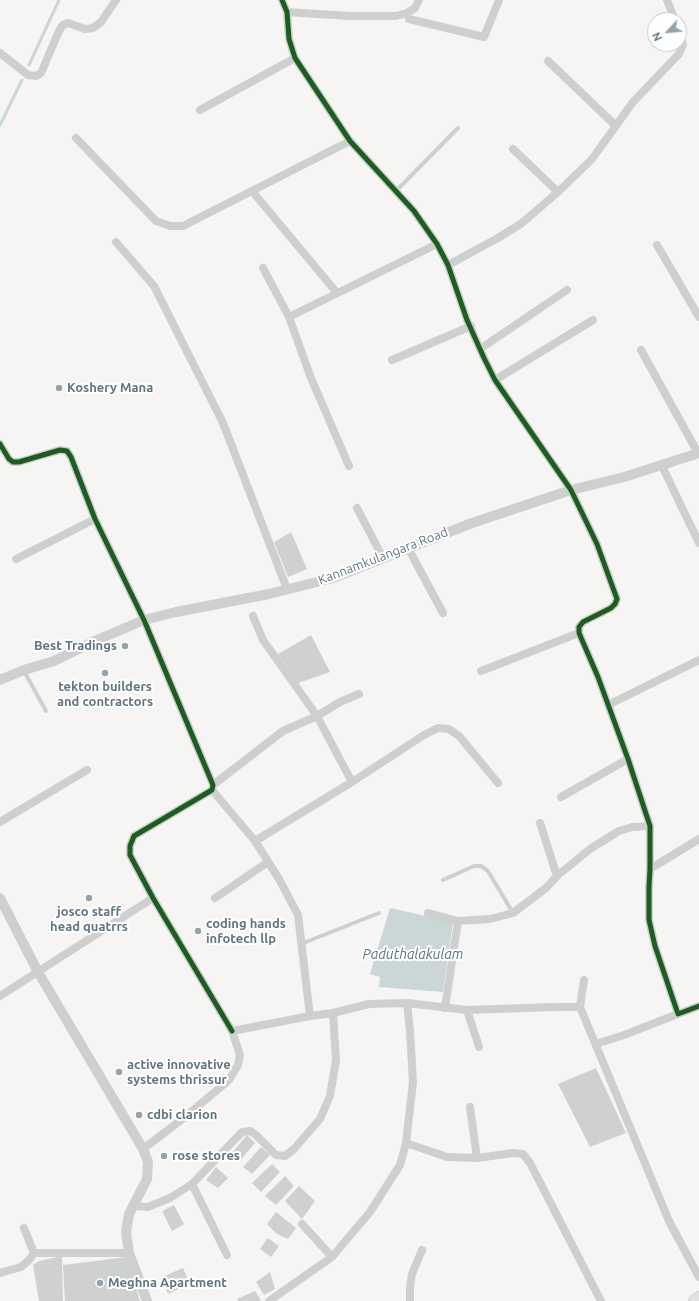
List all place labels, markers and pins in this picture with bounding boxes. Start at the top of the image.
place label: Koshery Mana [67,380,153,396]
marker: Koshery Mana [54,383,64,393]
place label: Best Tradings [34,638,117,654]
marker: Best Tradings [120,641,130,651]
marker: tekton builders and contractors [100,668,110,678]
place label: tekton builders and contractors [57,679,153,710]
marker: josco staff head quatrrs [84,893,94,903]
place label: josco staff head quatrrs [50,904,128,935]
place label: coding hands infotech llp [206,916,286,947]
marker: coding hands infotech llp [193,926,203,936]
place label: active innovative systems thrissur [127,1057,231,1088]
marker: active innovative systems thrissur [114,1067,124,1077]
place label: cdbi clarion [147,1107,217,1123]
marker: cdbi clarion [134,1110,144,1120]
place label: rose stores [172,1148,240,1164]
marker: rose stores [159,1151,169,1161]
place label: Meghna Apartment [108,1275,227,1291]
marker: Meghna Apartment [95,1278,105,1288]

